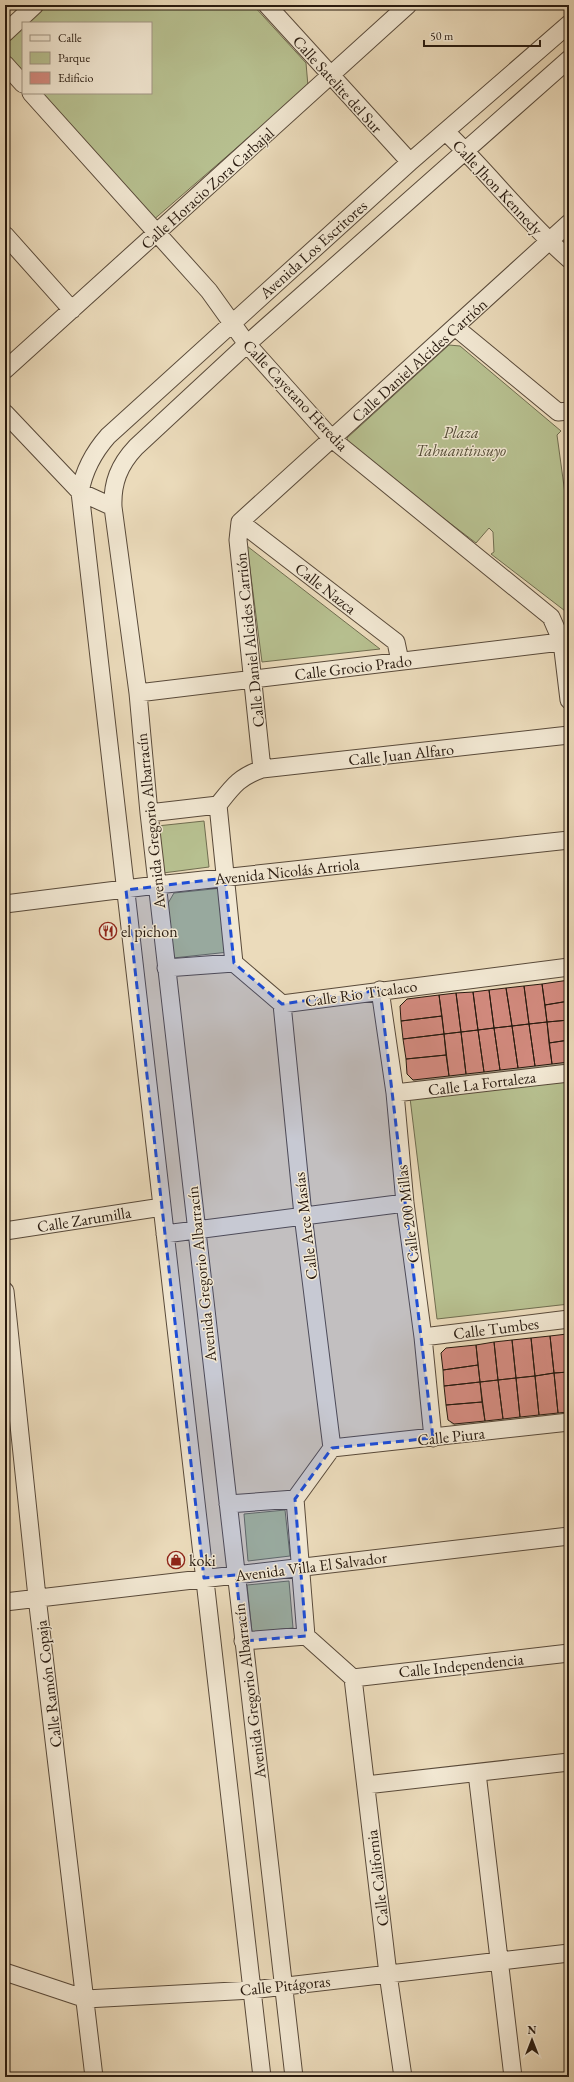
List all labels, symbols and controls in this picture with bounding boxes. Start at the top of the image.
legend [22,22,152,94]
scale bar [424,22,540,48]
text: 50 m [430,28,454,44]
text: Calle [58,30,82,46]
street label: Calle Satelite del Sur [288,31,388,138]
text: Parque [58,50,90,66]
text: Edificio [58,70,94,86]
street label: Calle Horacio Zora Carbajal [136,123,279,254]
street label: Calle Jhon Kennedy [448,135,548,240]
street label: Avenida Los Escritores [254,195,372,304]
street label: Calle Daniel Alcides Carrión [347,293,492,427]
street label: Calle Cayetano Heredia [238,335,353,456]
park label: Plaza Tahuantinsuyo [416,422,506,461]
street label: Calle Daniel Alcides Carrión [230,551,269,728]
street label: Calle Nazca [291,558,361,619]
street label: Calle Grocio Prado [293,650,413,685]
street label: Avenida Gregorio Albarracín [131,732,170,911]
street label: Calle Juan Alfaro [347,739,455,770]
street label: Avenida Nicolás Arriola [213,853,361,890]
restaurant icon: el pichon [98,921,118,941]
place label: el pichon [121,921,178,942]
street label: Calle Rio Ticalaco [304,975,419,1012]
street label: Calle La Fortaleza [427,1066,538,1101]
street label: Calle 200 Millas [391,1164,424,1264]
street label: Calle Arce Masías [288,1171,323,1281]
street label: Avenida Gregorio Albarracín [182,1185,221,1364]
street label: Calle Zarumilla [35,1202,133,1237]
street label: Calle Tumbes [452,1313,540,1344]
street label: Calle Piura [416,1422,486,1450]
street label: Avenida Villa El Salvador [233,1547,389,1586]
shop icon: koki [166,1550,186,1570]
place label: koki [189,1550,216,1571]
street label: Avenida Gregorio Albarracín [228,1602,271,1781]
street label: Calle Ramón Copaja [30,1618,67,1749]
street label: Calle Independencia [397,1648,525,1683]
street label: Calle California [361,1828,394,1927]
street label: Calle Pitágoras [239,1970,331,2001]
north arrow [512,2020,552,2060]
text: N [528,2023,537,2037]

